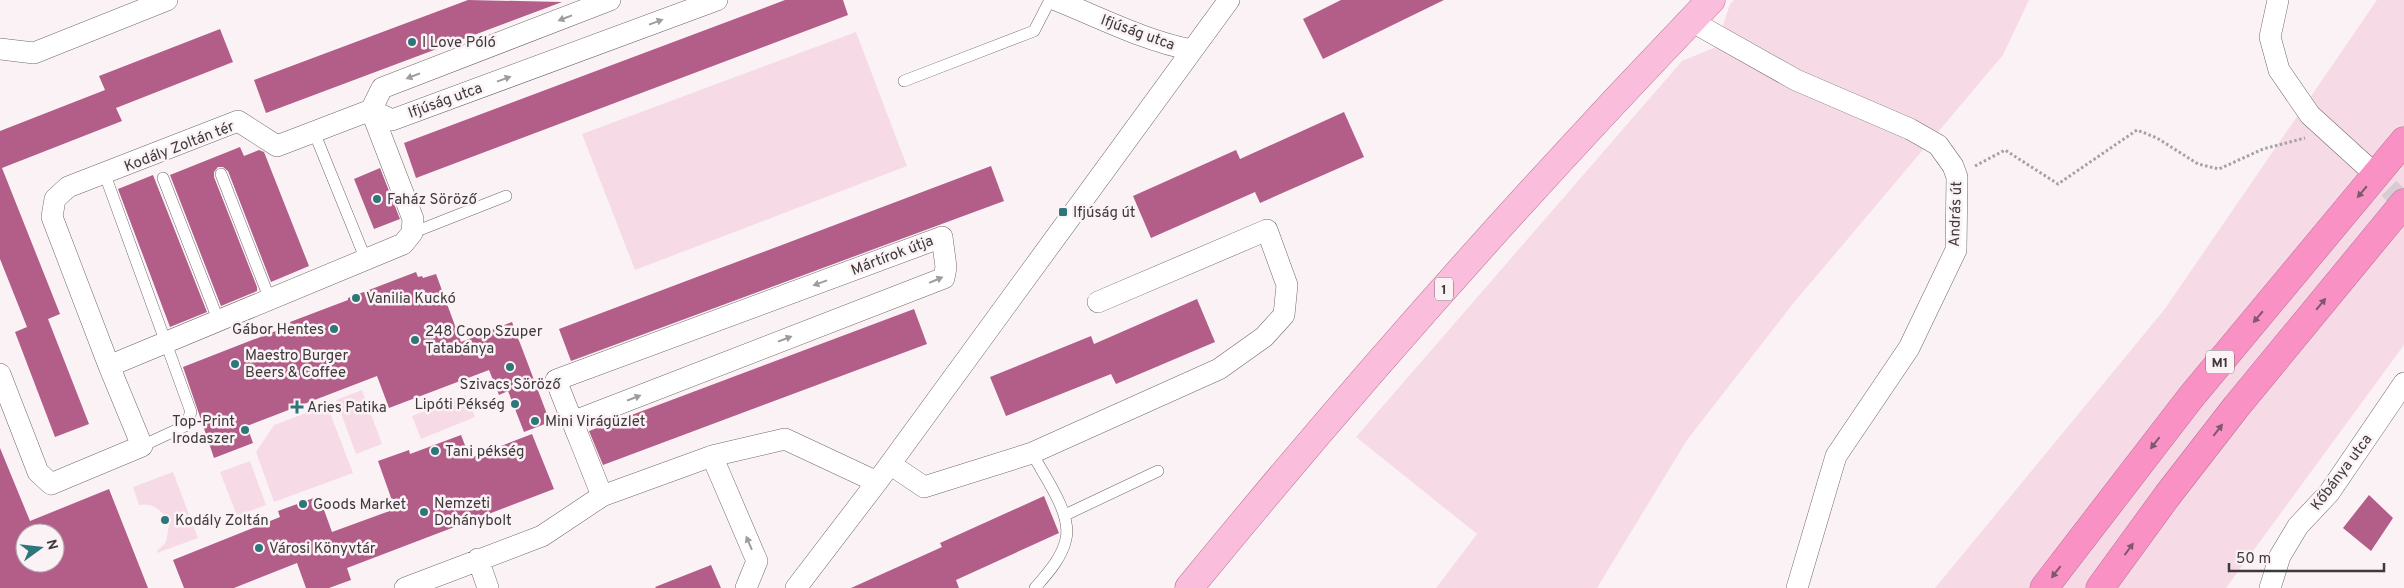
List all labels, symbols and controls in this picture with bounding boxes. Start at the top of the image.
street label: Ifjúság utca [1098,11,1177,56]
one-way arrow [558,14,572,22]
one-way arrow [649,18,664,26]
place label: I Love Póló [422,34,496,53]
marker: I Love Póló [406,36,418,48]
one-way arrow [405,72,420,80]
one-way arrow [497,75,512,83]
street label: Ifjúság utca [406,79,485,124]
street label: Kodály Zoltán tér [122,118,237,177]
street label: András út [1946,181,1967,247]
one-way arrow [2356,185,2367,198]
place label: Faház Söröző [387,191,478,210]
marker: Faház Söröző [371,193,383,205]
place label: Ifjúság út [1073,204,1136,223]
marker: Ifjúság út [1057,206,1069,218]
street label: Mártírok útja [849,232,936,281]
one-way arrow [929,276,944,285]
road number: 1 [1435,278,1453,300]
one-way arrow [812,279,827,287]
place label: Vanilia Kuckó [366,290,456,309]
marker: Vanilia Kuckó [350,292,362,304]
one-way arrow [2315,298,2326,311]
one-way arrow [2252,310,2263,323]
place label: Gábor Hentes [232,321,324,340]
marker: Gábor Hentes [328,323,340,335]
place label: 248 Coop Szuper Tatabánya [425,323,543,359]
marker: 248 Coop Szuper Tatabánya [409,334,421,346]
one-way arrow [778,335,792,343]
place label: Maestro Burger Beers & Coffee [245,347,348,383]
road number: M1 [2206,351,2234,374]
marker: Maestro Burger Beers & Coffee [229,358,241,370]
marker: Szivacs Söröző [504,361,516,373]
place label: Szivacs Söröző [459,376,561,395]
one-way arrow [627,394,642,402]
place label: Lipóti Pékség [414,396,505,415]
marker: Lipóti Pékség [509,398,521,410]
place label: Aries Patika [307,399,387,418]
marker: Aries Patika [291,401,303,413]
place label: Top-Print Irodaszer [172,413,235,449]
place label: Mini Virágüzlet [545,413,645,432]
marker: Mini Virágüzlet [529,415,541,427]
one-way arrow [2213,423,2223,437]
marker: Top-Print Irodaszer [239,424,251,436]
street label: Kőbánya utca [2307,431,2377,515]
one-way arrow [2150,436,2161,449]
place label: Tani pékség [445,443,524,462]
marker: Tani pékség [429,445,441,457]
place label: Nemzeti Dohánybolt [434,495,512,531]
place label: Goods Market [313,496,406,515]
marker: Goods Market [297,498,309,510]
marker: Nemzeti Dohánybolt [418,506,430,518]
place label: Kodály Zoltán [175,512,269,531]
marker: Kodály Zoltán [159,514,171,526]
north arrow [15,523,65,573]
one-way arrow [745,535,753,550]
text: N [42,538,61,552]
place label: Városi Könyvtár [269,540,376,559]
scale bar [2229,540,2384,572]
marker: Városi Könyvtár [253,542,265,554]
one-way arrow [2124,542,2134,555]
text: 50 m [2236,550,2271,569]
one-way arrow [2051,565,2062,578]

